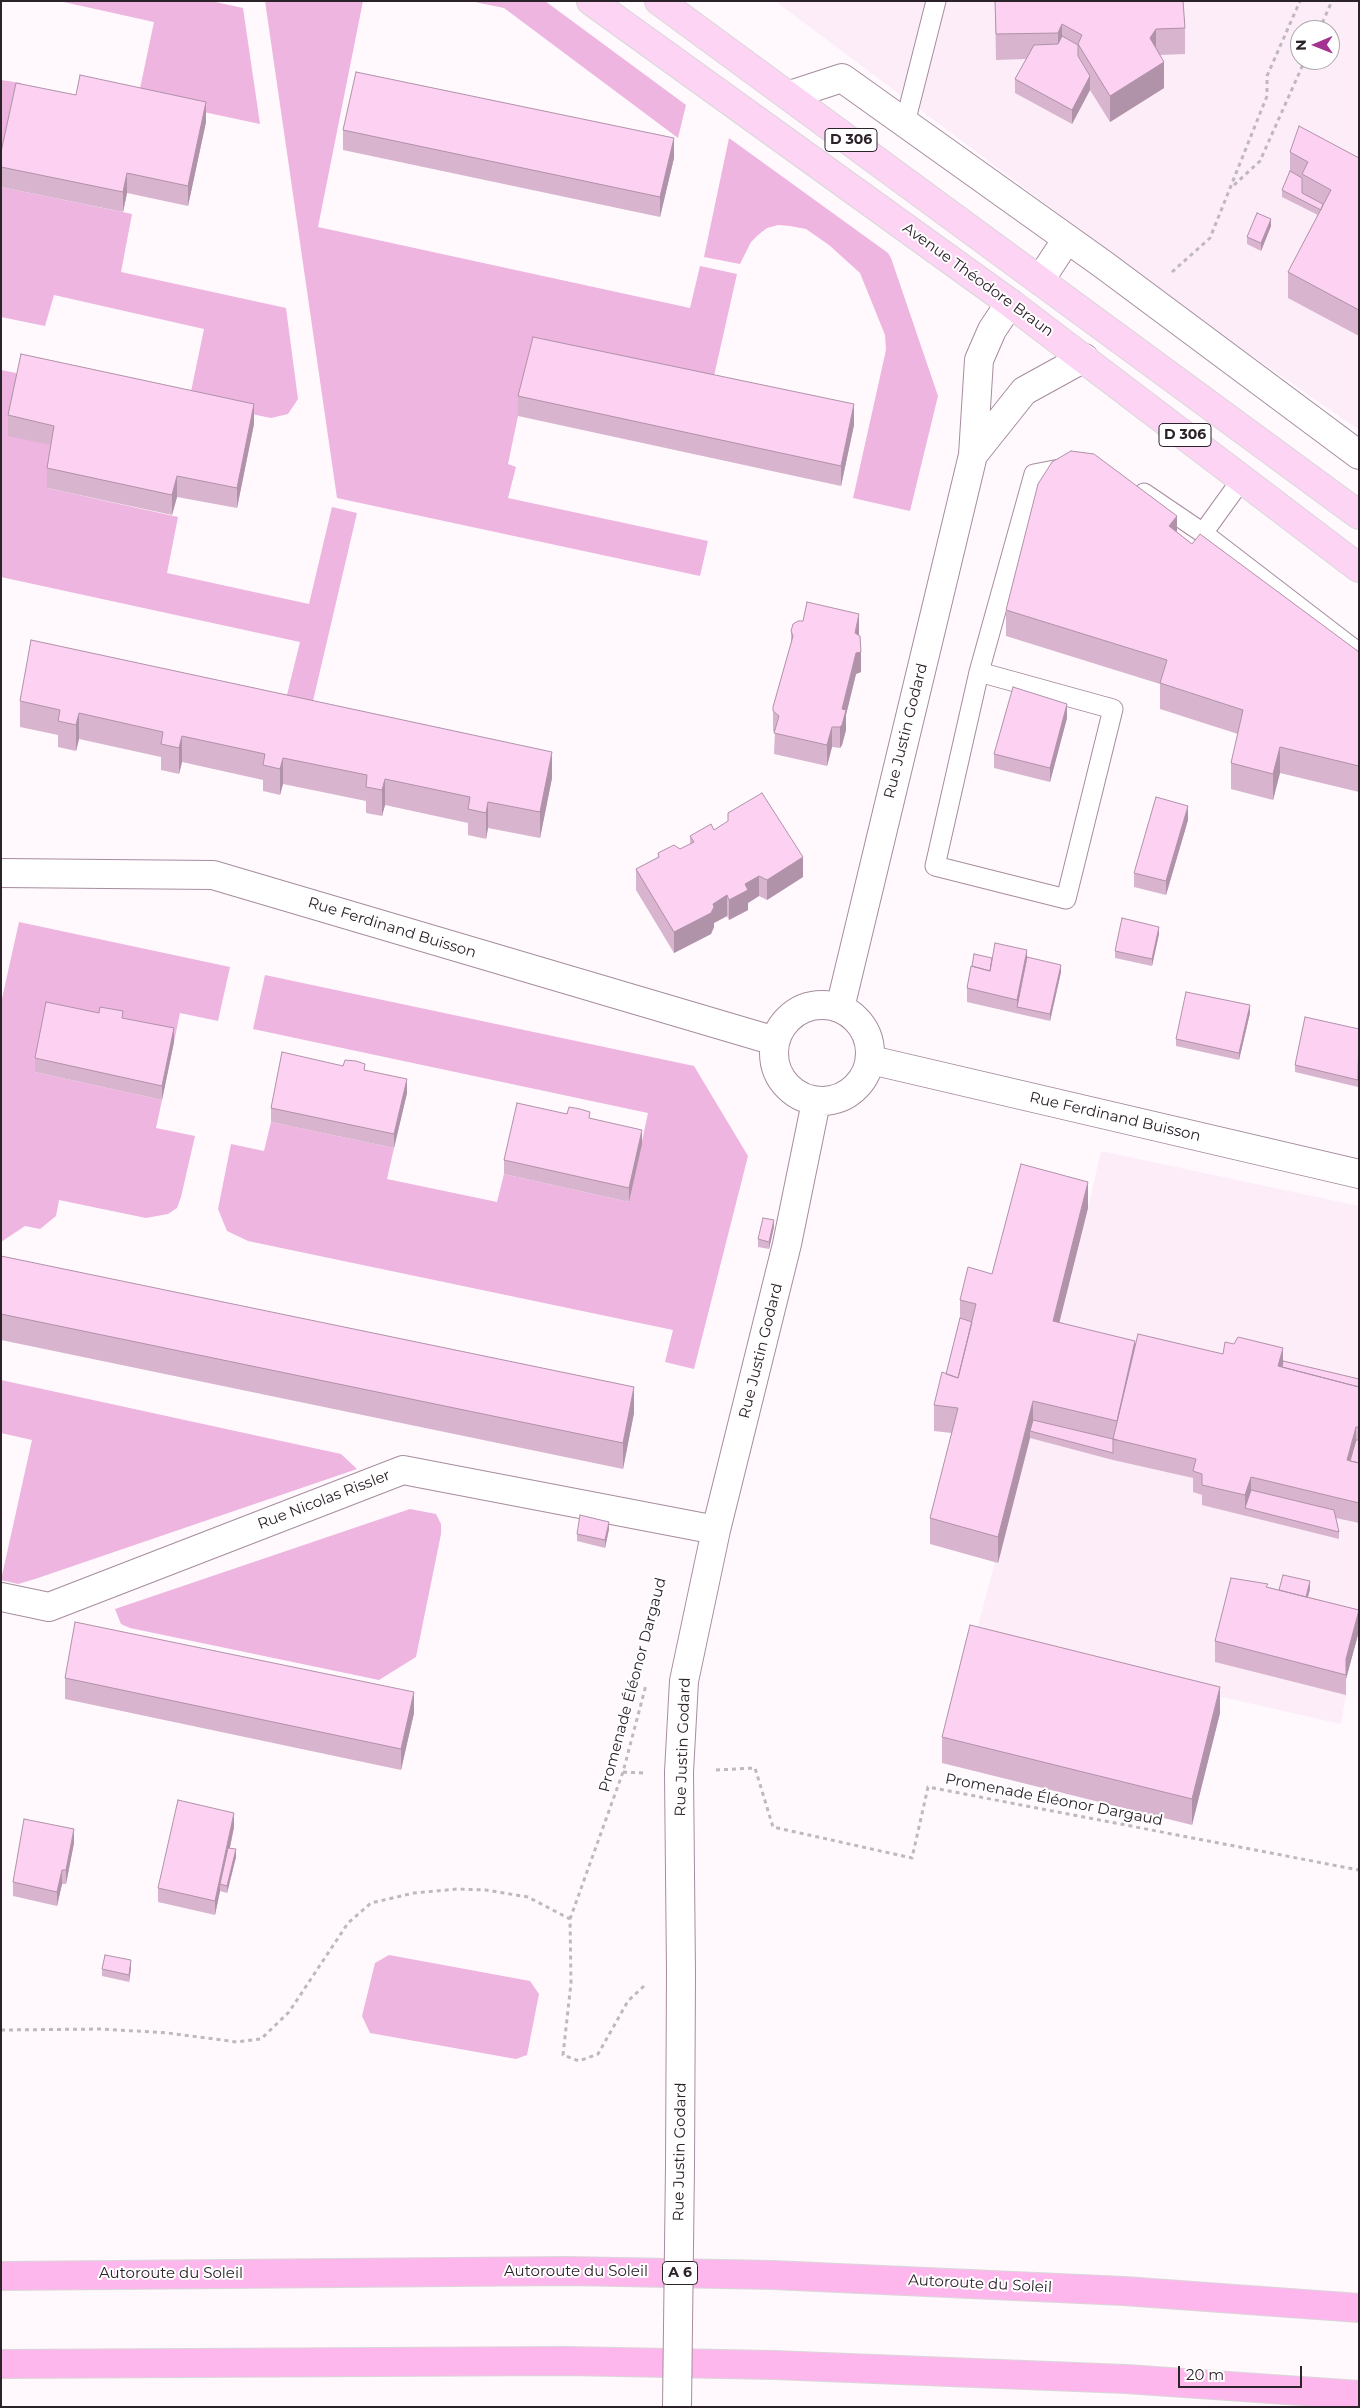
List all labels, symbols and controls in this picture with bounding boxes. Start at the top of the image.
north arrow [1290,20,1340,70]
text: N [1292,39,1310,51]
road number: D 306 [825,128,877,152]
street label: Avenue Théodore Braun [899,219,1057,341]
road number: D 306 [1159,424,1211,446]
street label: Rue Justin Godard [880,661,932,801]
street label: Rue Ferdinand Buisson [306,894,478,962]
street label: Rue Ferdinand Buisson [1028,1089,1202,1145]
street label: Rue Justin Godard [735,1281,787,1421]
street label: Rue Nicolas Rissler [255,1466,393,1534]
street label: Promenade Éléonor Dargaud [596,1576,670,1794]
street label: Rue Justin Godard [672,1677,694,1817]
street label: Promenade Éléonor Dargaud [944,1770,1164,1830]
street label: Rue Justin Godard [670,2082,690,2222]
road number: A 6 [662,2262,698,2284]
street label: Autoroute du Soleil [504,2263,648,2281]
street label: Autoroute du Soleil [99,2265,243,2283]
street label: Autoroute du Soleil [908,2271,1052,2297]
scale bar [1180,2356,1304,2388]
text: 20 m [1186,2365,1224,2384]

